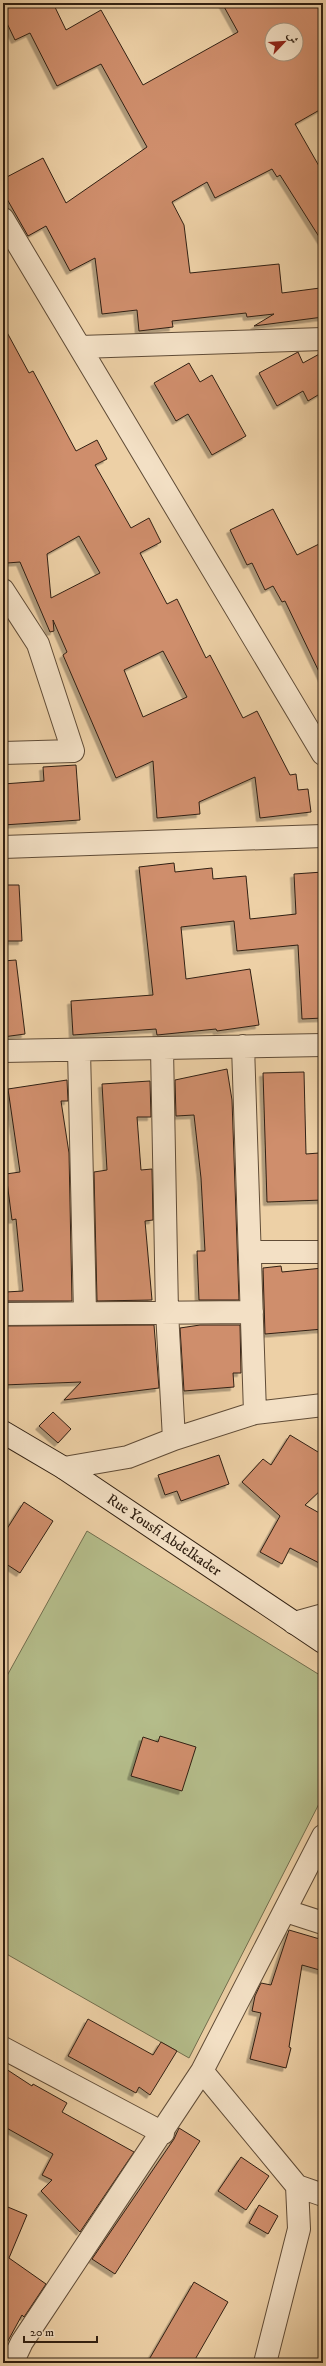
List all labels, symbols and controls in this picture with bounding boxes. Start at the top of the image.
north arrow [264,22,304,62]
text: ش [284,30,301,46]
street label: Rue Yousfi Abdelkader [103,1490,225,1581]
scale bar [24,2318,97,2344]
text: 20 m [30,2325,54,2340]

